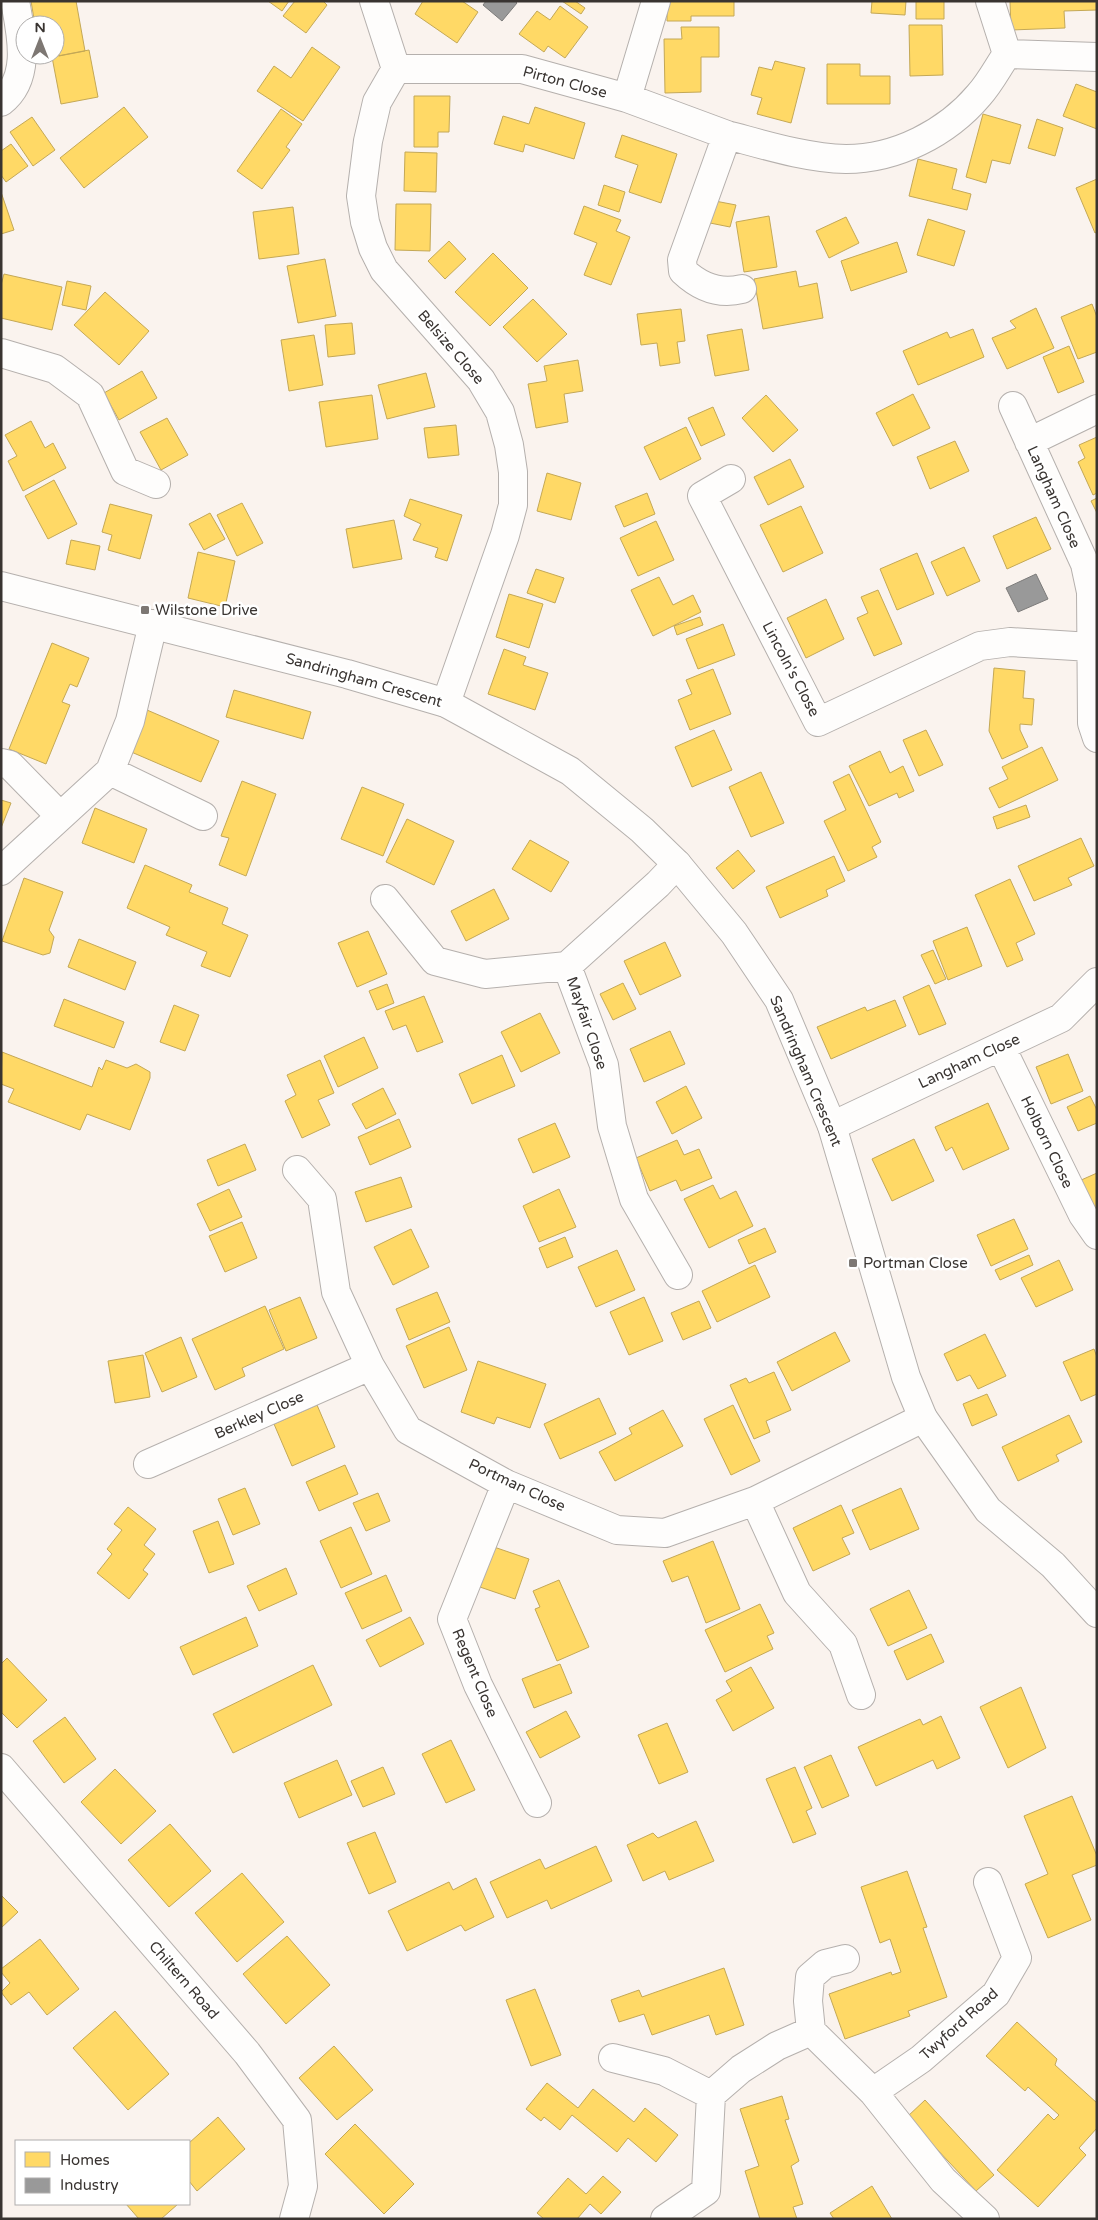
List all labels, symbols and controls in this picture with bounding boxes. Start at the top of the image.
north arrow [15,15,65,65]
text: N [34,19,46,36]
street label: Pirton Close [521,62,609,102]
street label: Belsize Close [414,306,488,388]
street label: Langham Close [1023,443,1085,551]
place label: Wilstone Drive [155,601,258,619]
marker: Wilstone Drive [139,604,151,616]
street label: Lincoln's Close [758,618,824,720]
street label: Sandringham Crescent [284,649,445,711]
street label: Mayfair Close [563,974,611,1072]
street label: Sandringham Crescent [766,993,846,1149]
street label: Langham Close [915,1030,1023,1092]
street label: Holborn Close [1017,1093,1077,1191]
place label: Portman Close [863,1254,968,1272]
marker: Portman Close [847,1257,859,1269]
street label: Berkley Close [212,1387,306,1443]
street label: Portman Close [466,1455,568,1515]
street label: Regent Close [448,1626,502,1720]
street label: Chiltern Road [145,1937,223,2023]
street label: Twyford Road [916,1984,1002,2064]
legend [15,2140,190,2205]
text: Homes [60,2151,110,2169]
text: Industry [60,2176,119,2194]

